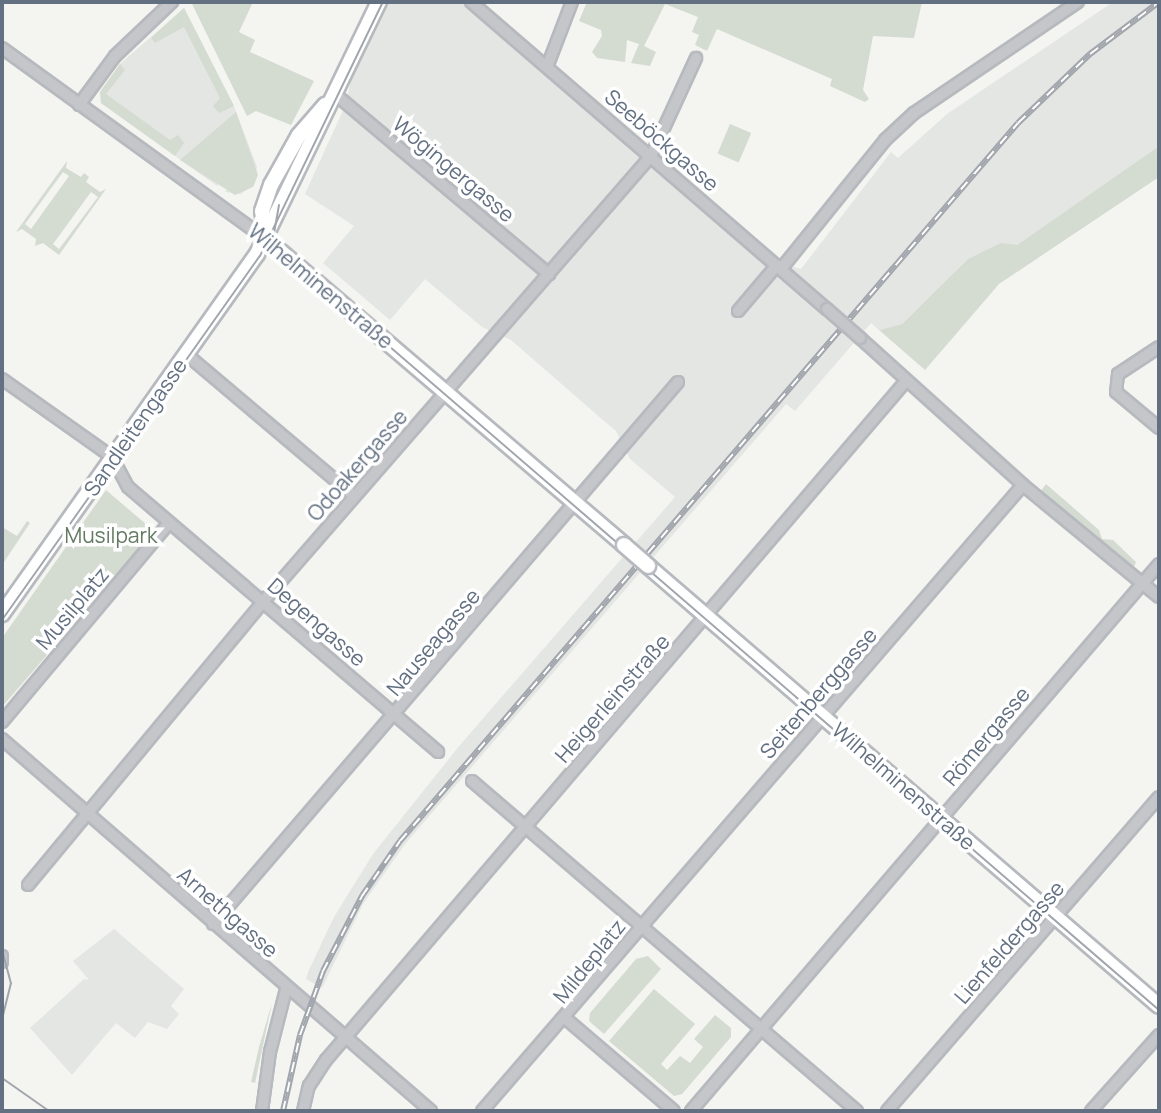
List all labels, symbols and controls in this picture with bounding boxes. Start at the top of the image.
street label: Seeböckgasse [600,84,724,196]
street label: Wögingergasse [388,111,520,227]
street label: Wilhelminenstraße [243,218,399,354]
street label: Sandleitengasse [78,353,192,501]
street label: Odoakergasse [302,404,412,526]
park label: Musilpark [64,522,158,548]
street label: Musilplatz [30,562,114,654]
street label: Degengasse [263,573,371,671]
street label: Nauseagasse [381,583,485,701]
street label: Seitenberggasse [754,622,882,764]
street label: Heigerleinstraße [550,629,674,767]
street label: Römergasse [937,681,1035,791]
street label: Wilhelminenstraße [827,717,981,855]
street label: Arnethgasse [173,862,283,962]
street label: Lienfeldergasse [949,875,1069,1009]
street label: Mildeplatz [548,914,630,1008]

